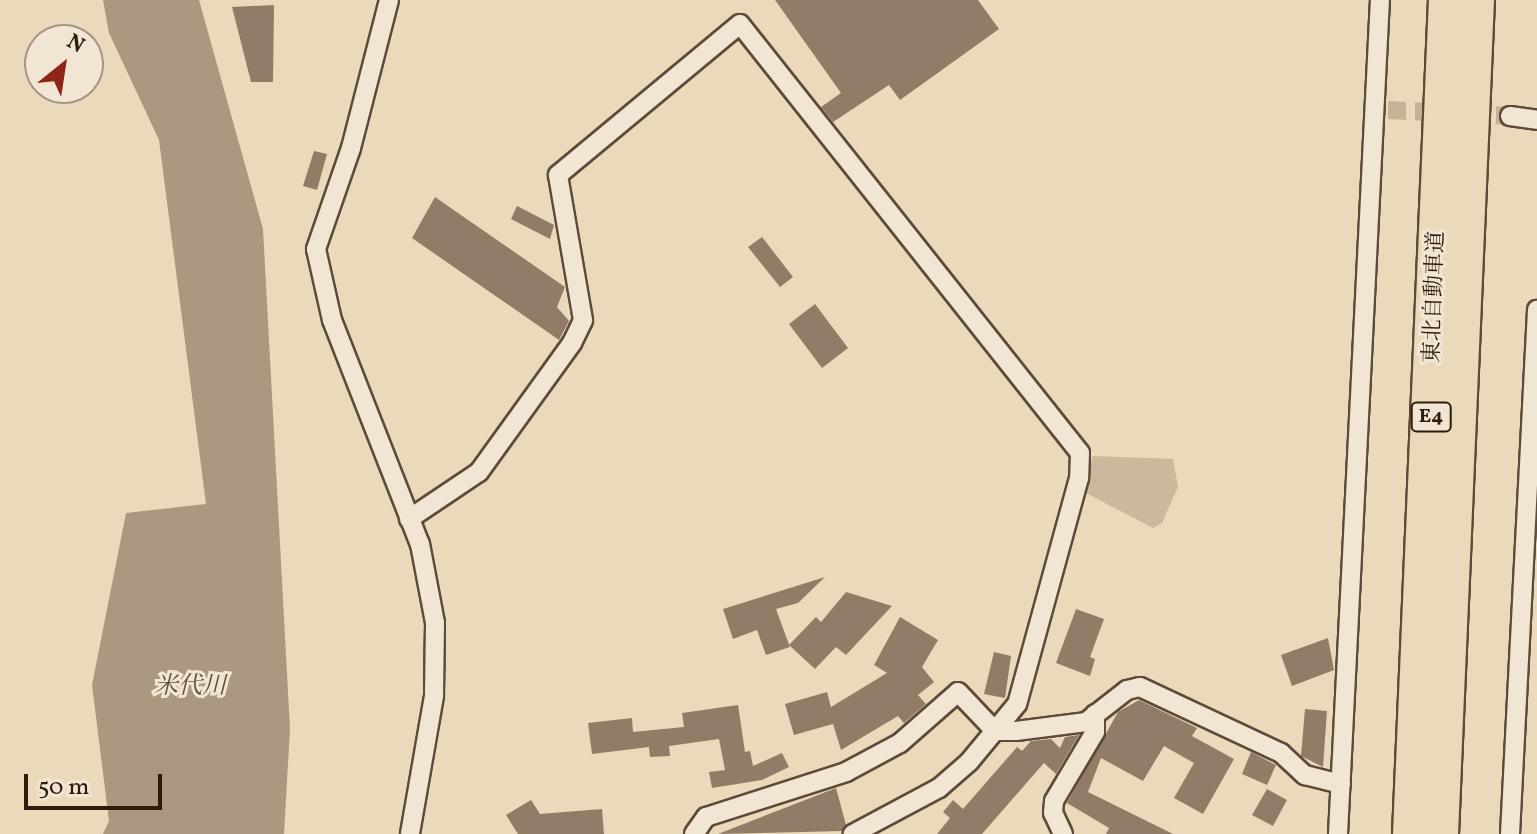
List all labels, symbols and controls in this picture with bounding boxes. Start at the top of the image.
north arrow [24,24,104,104]
text: N [61,27,90,62]
street label: 東北自動車道 [1420,231,1450,363]
road number: E4 [1409,401,1453,433]
water label: 米代川 [154,674,226,702]
scale bar [28,758,166,808]
text: 50 m [38,771,90,805]

